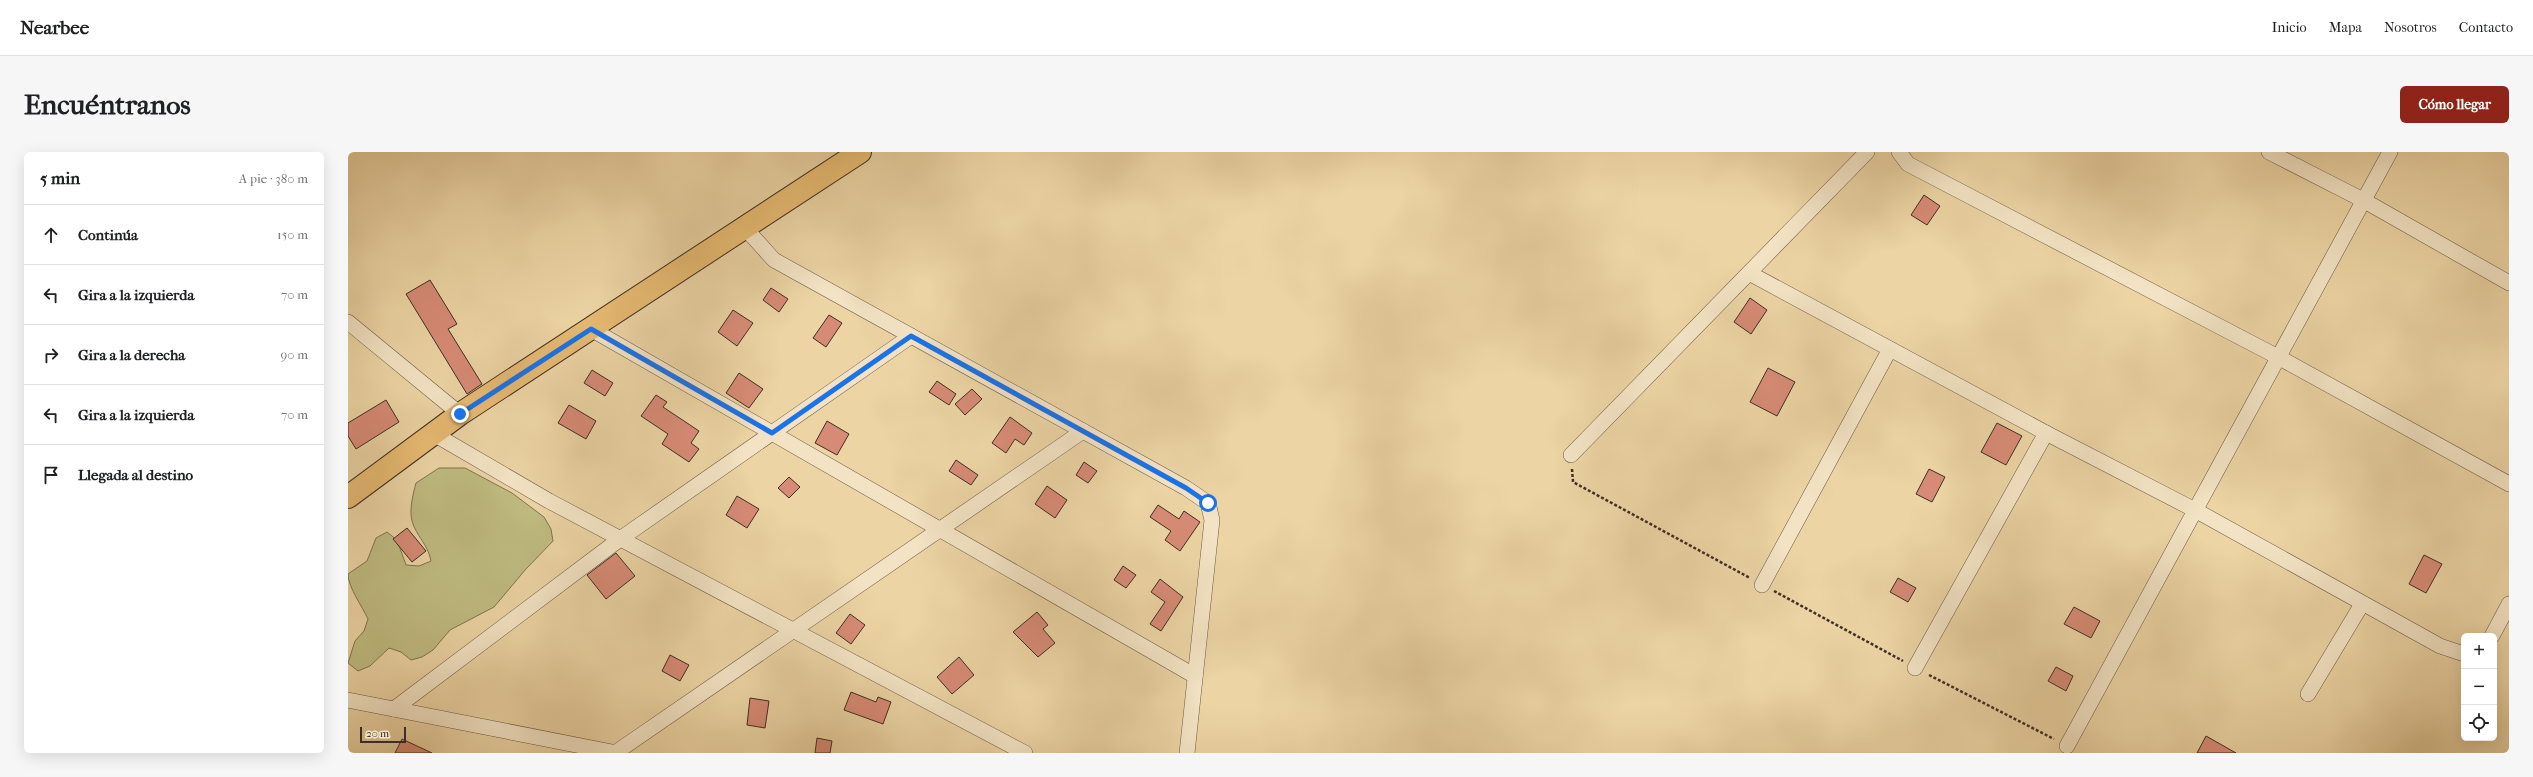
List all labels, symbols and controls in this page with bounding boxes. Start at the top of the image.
text: Nearbee [20,17,89,39]
text: Inicio [2272,19,2307,36]
text: Mapa [2329,19,2362,36]
text: Nosotros [2384,19,2437,36]
text: Contacto [2459,19,2513,36]
button: Cómo llegar [2400,86,2509,123]
text: Encuéntranos [24,88,191,121]
text: 5 min [40,168,80,188]
text: A pie · 380 m [239,171,308,186]
icon: ahead [40,224,62,246]
text: Continúa [78,226,138,244]
text: 150 m [277,227,308,242]
icon: left [40,284,62,306]
text: Gira a la izquierda [78,286,194,304]
text: 70 m [281,287,308,302]
icon: right [40,344,62,366]
text: Gira a la derecha [78,346,185,364]
text: 90 m [280,347,308,362]
icon: left [40,404,62,426]
route end [451,405,469,423]
text: Gira a la izquierda [78,406,194,424]
text: 70 m [281,407,308,422]
icon: arrive [40,464,62,486]
text: Llegada al destino [78,466,193,484]
route start [1199,494,1217,512]
map controls [2461,633,2497,741]
button: + [2461,633,2497,669]
button: − [2461,669,2497,705]
button: locate [2461,705,2497,741]
scale bar [360,725,406,744]
text: 20 m [366,727,389,740]

